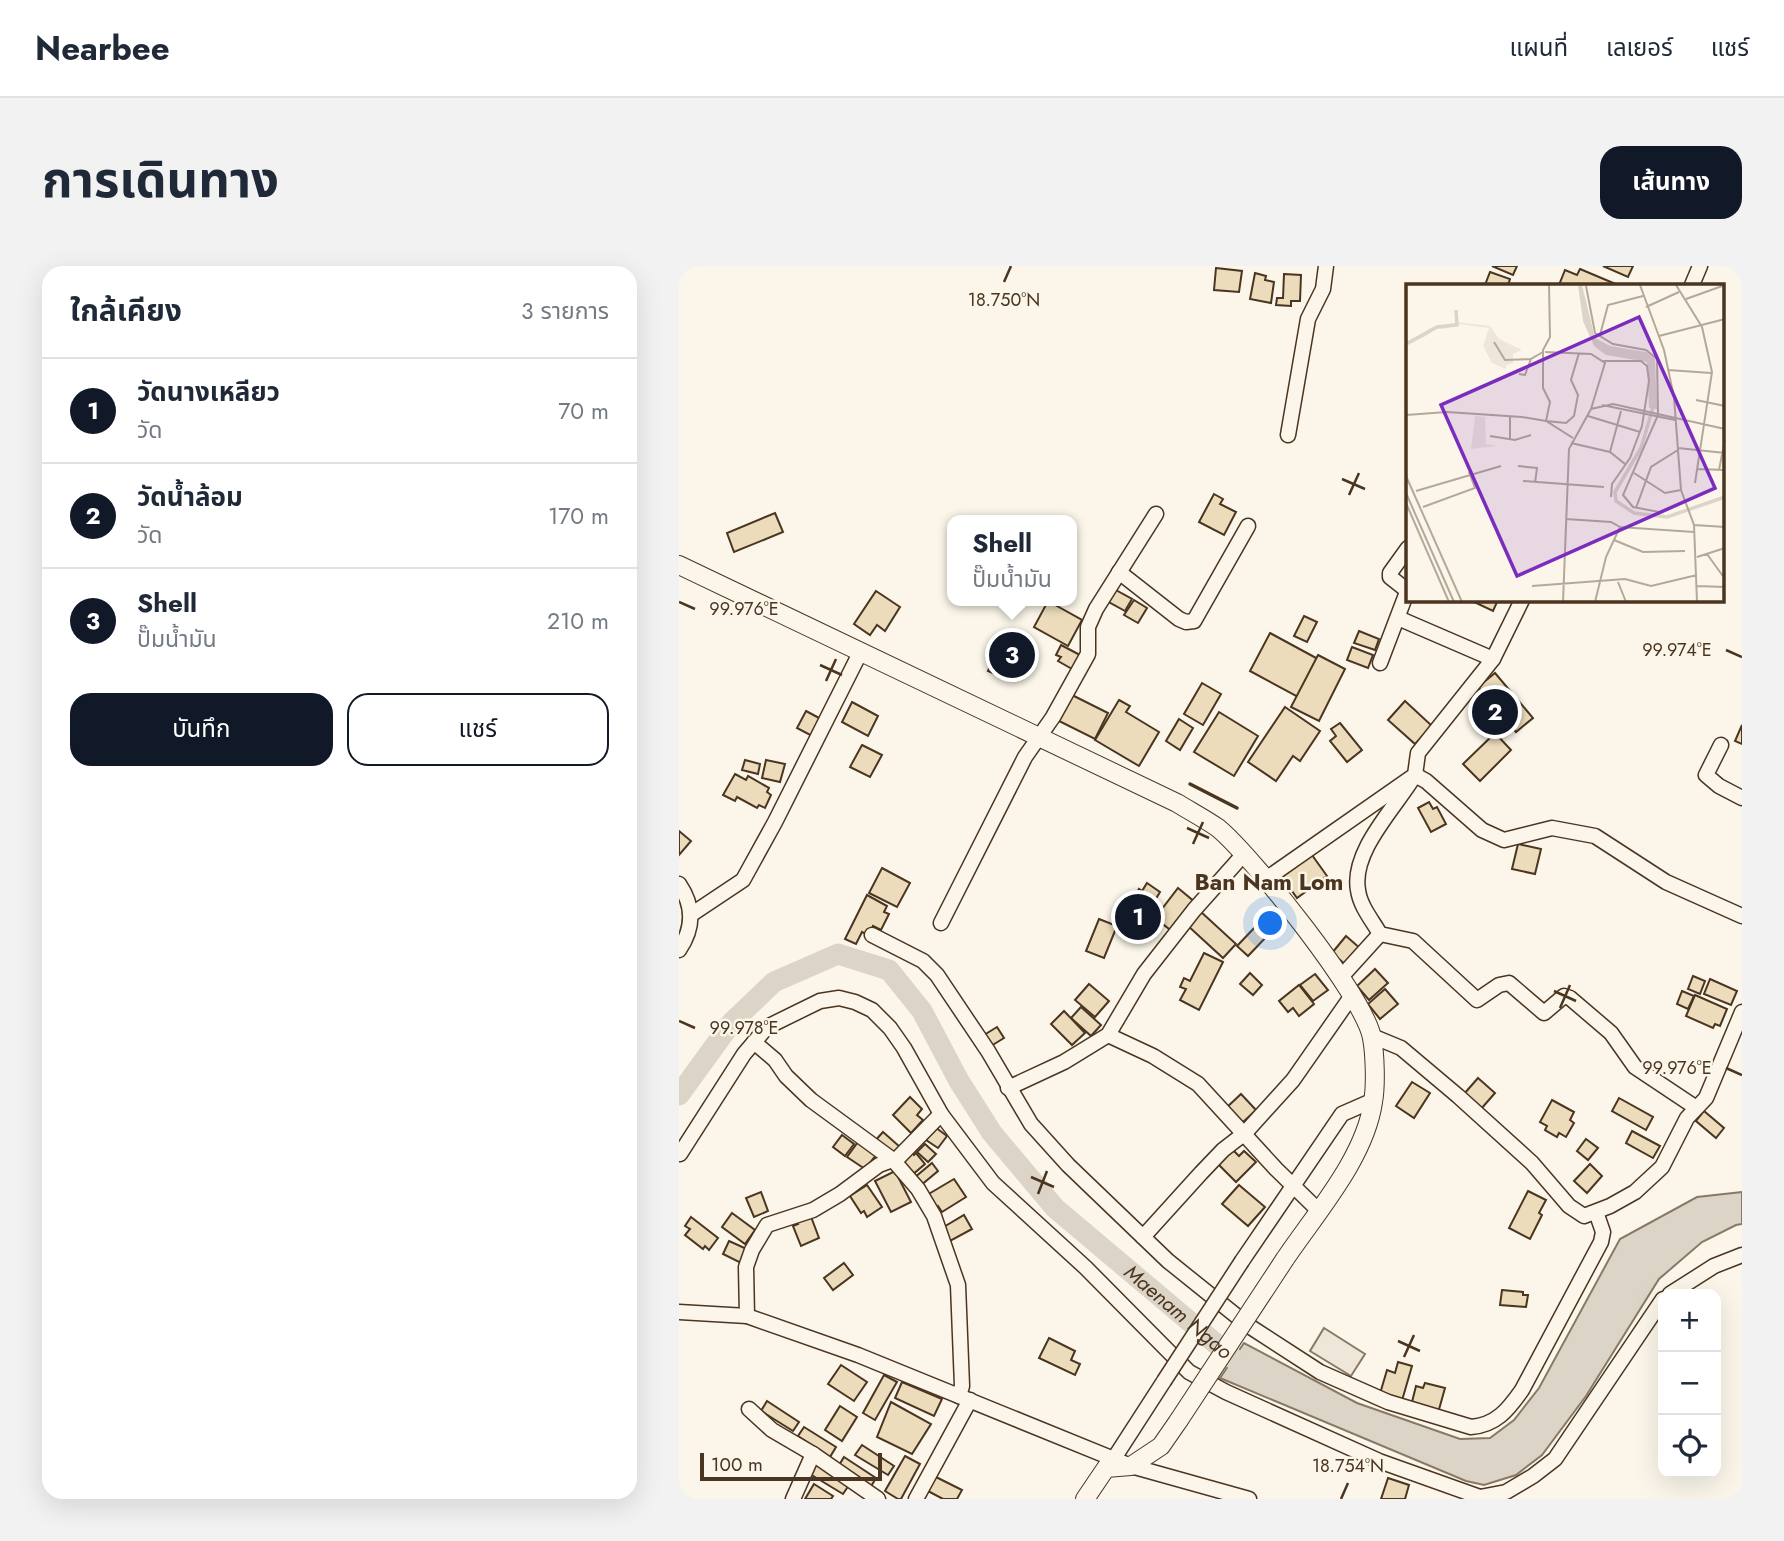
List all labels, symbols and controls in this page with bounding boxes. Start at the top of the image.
text: Nearbee [35,25,170,72]
text: แผนที่ [1510,30,1568,65]
text: เลเยอร์ [1606,30,1673,65]
text: แชร์ [1711,30,1749,65]
text: การเดินทาง [42,145,279,215]
button: เส้นทาง [1600,146,1742,219]
inset map [1406,284,1725,602]
text: 18.750°N [968,287,1040,313]
text: ใกล้เคียง [70,289,182,332]
text: 3 รายการ [521,294,609,328]
text: วัดนางเหลียว [137,373,280,411]
text: 1 [87,394,99,428]
text: 70 m [558,394,609,428]
text: วัด [137,413,162,447]
text: วัดน้ำล้อม [137,478,243,516]
text: 2 [85,499,101,533]
text: 170 m [548,499,609,533]
popup [947,515,1077,606]
text: วัด [137,518,162,552]
text: Shell [972,524,1032,562]
text: ปั๊มน้ำมัน [972,562,1052,596]
text: Shell [137,584,197,622]
text: 99.976°E [709,596,779,622]
text: 3 [86,604,100,638]
text: 210 m [547,604,609,638]
text: ปั๊มน้ำมัน [137,622,217,656]
pin: 3 [989,629,1035,681]
text: 99.974°E [1642,637,1712,663]
pin: 2 [1472,686,1518,738]
button: บันทึก [70,693,333,766]
button: แชร์ [347,693,609,766]
district label: Ban Nam Lom [1195,865,1343,899]
pin: 1 [1115,891,1161,943]
your location [1253,906,1287,940]
text: 99.978°E [710,1015,778,1041]
text: 99.976°E [1642,1055,1712,1081]
water label: Maenam Ngao [1118,1257,1239,1366]
map controls [1658,1289,1721,1478]
button: + [1658,1289,1721,1352]
button: − [1658,1352,1721,1415]
button: locate [1658,1415,1721,1478]
scale bar [700,1450,882,1482]
text: 100 m [711,1451,763,1478]
text: 18.754°N [1312,1453,1384,1479]

